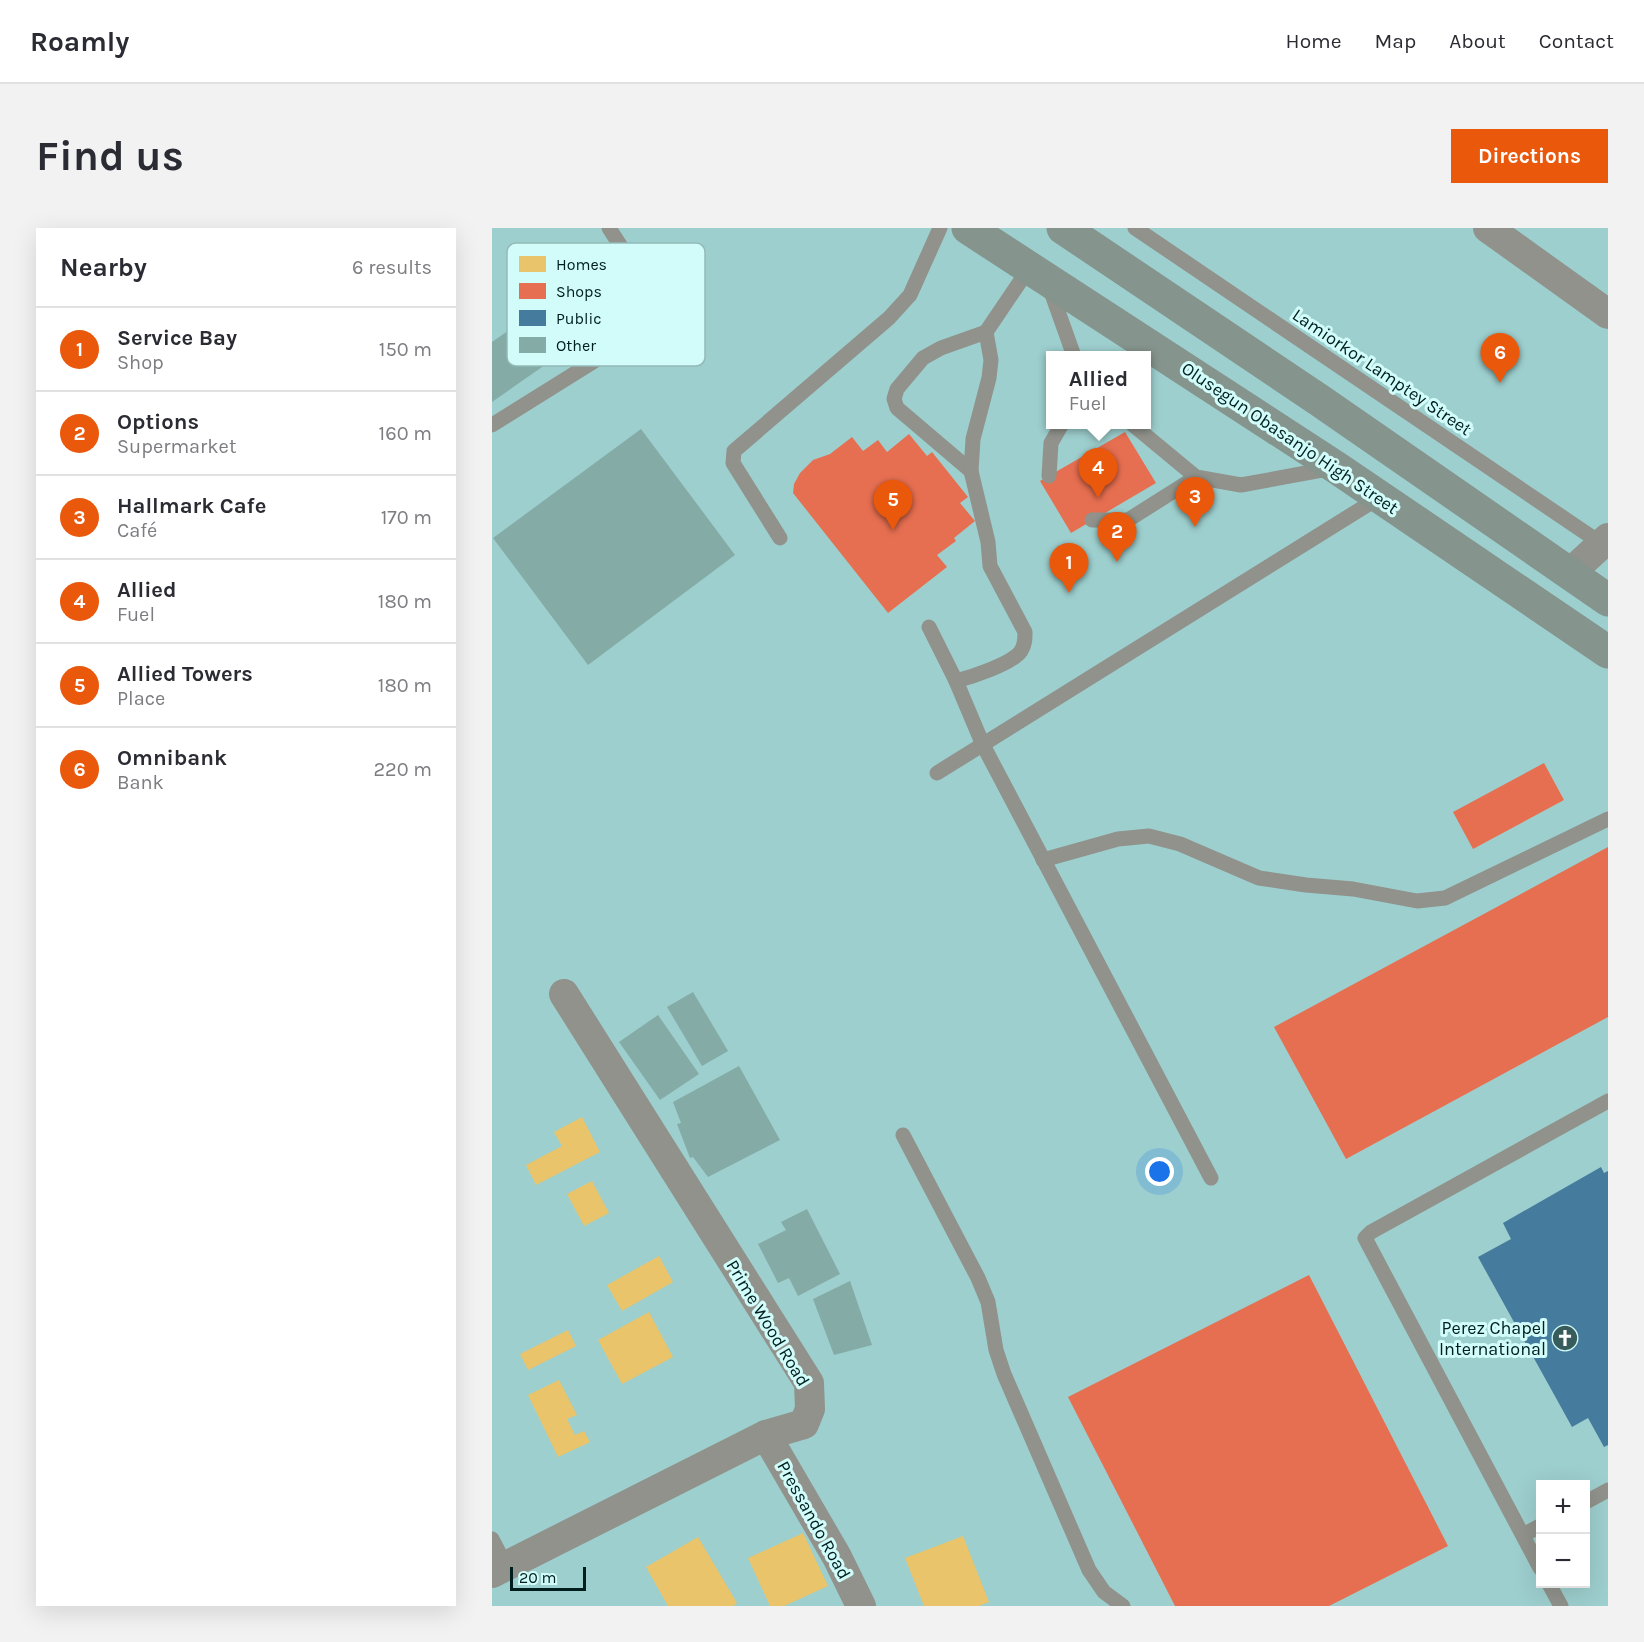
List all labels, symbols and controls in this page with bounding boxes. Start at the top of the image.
text: Roamly [30,25,129,58]
text: Home [1286,29,1342,53]
text: Map [1375,29,1416,53]
text: About [1449,29,1506,53]
text: Contact [1539,29,1614,53]
button: Directions [1451,129,1608,183]
text: Find us [36,131,184,181]
legend [507,243,705,366]
text: Nearby [60,252,147,283]
text: Homes [556,255,607,274]
text: 6 results [352,256,432,279]
text: Shops [556,282,602,301]
street label: Lamiorkor Lamptey Street [1288,304,1476,440]
text: Public [556,309,602,328]
text: Service Bay [117,325,237,351]
pin: 6 [1480,334,1520,383]
text: Other [556,336,596,355]
text: 1 [76,338,83,361]
text: 150 m [379,338,432,361]
text: Shop [117,351,164,374]
popup [1046,351,1151,429]
street label: Olusegun Obasanjo High Street [1177,357,1403,519]
text: Allied [1069,366,1128,392]
text: Fuel [1069,392,1107,415]
text: Options [117,409,199,435]
text: 2 [73,422,86,445]
text: 160 m [379,422,432,445]
text: Supermarket [117,435,236,458]
pin: 4 [1078,448,1118,498]
pin: 3 [1176,478,1214,527]
pin: 5 [874,480,912,530]
text: Hallmark Cafe [117,493,266,519]
text: 3 [73,506,86,529]
text: 170 m [381,506,432,529]
pin: 2 [1098,512,1136,562]
text: Café [117,519,157,542]
pin: 1 [1050,544,1088,593]
text: Allied [117,577,177,603]
text: 4 [74,590,85,613]
text: 180 m [378,590,432,613]
text: Fuel [117,603,155,626]
text: Allied Towers [117,661,253,687]
text: 5 [74,674,85,697]
text: 180 m [378,674,432,697]
text: Place [117,687,165,710]
text: Omnibank [117,745,227,771]
text: 6 [73,758,86,781]
text: 220 m [373,758,432,781]
text: Bank [117,771,164,794]
your location [1145,1157,1174,1186]
street label: Prime Wood Road [722,1256,814,1390]
place label: Perez Chapel International [1439,1317,1546,1360]
church icon: Perez Chapel International [1550,1323,1580,1353]
street label: Pressando Road [772,1457,856,1583]
map controls [1536,1480,1590,1588]
button: + [1536,1480,1590,1534]
button: − [1536,1534,1590,1588]
scale bar [510,1564,586,1592]
text: 20 m [519,1568,557,1587]

